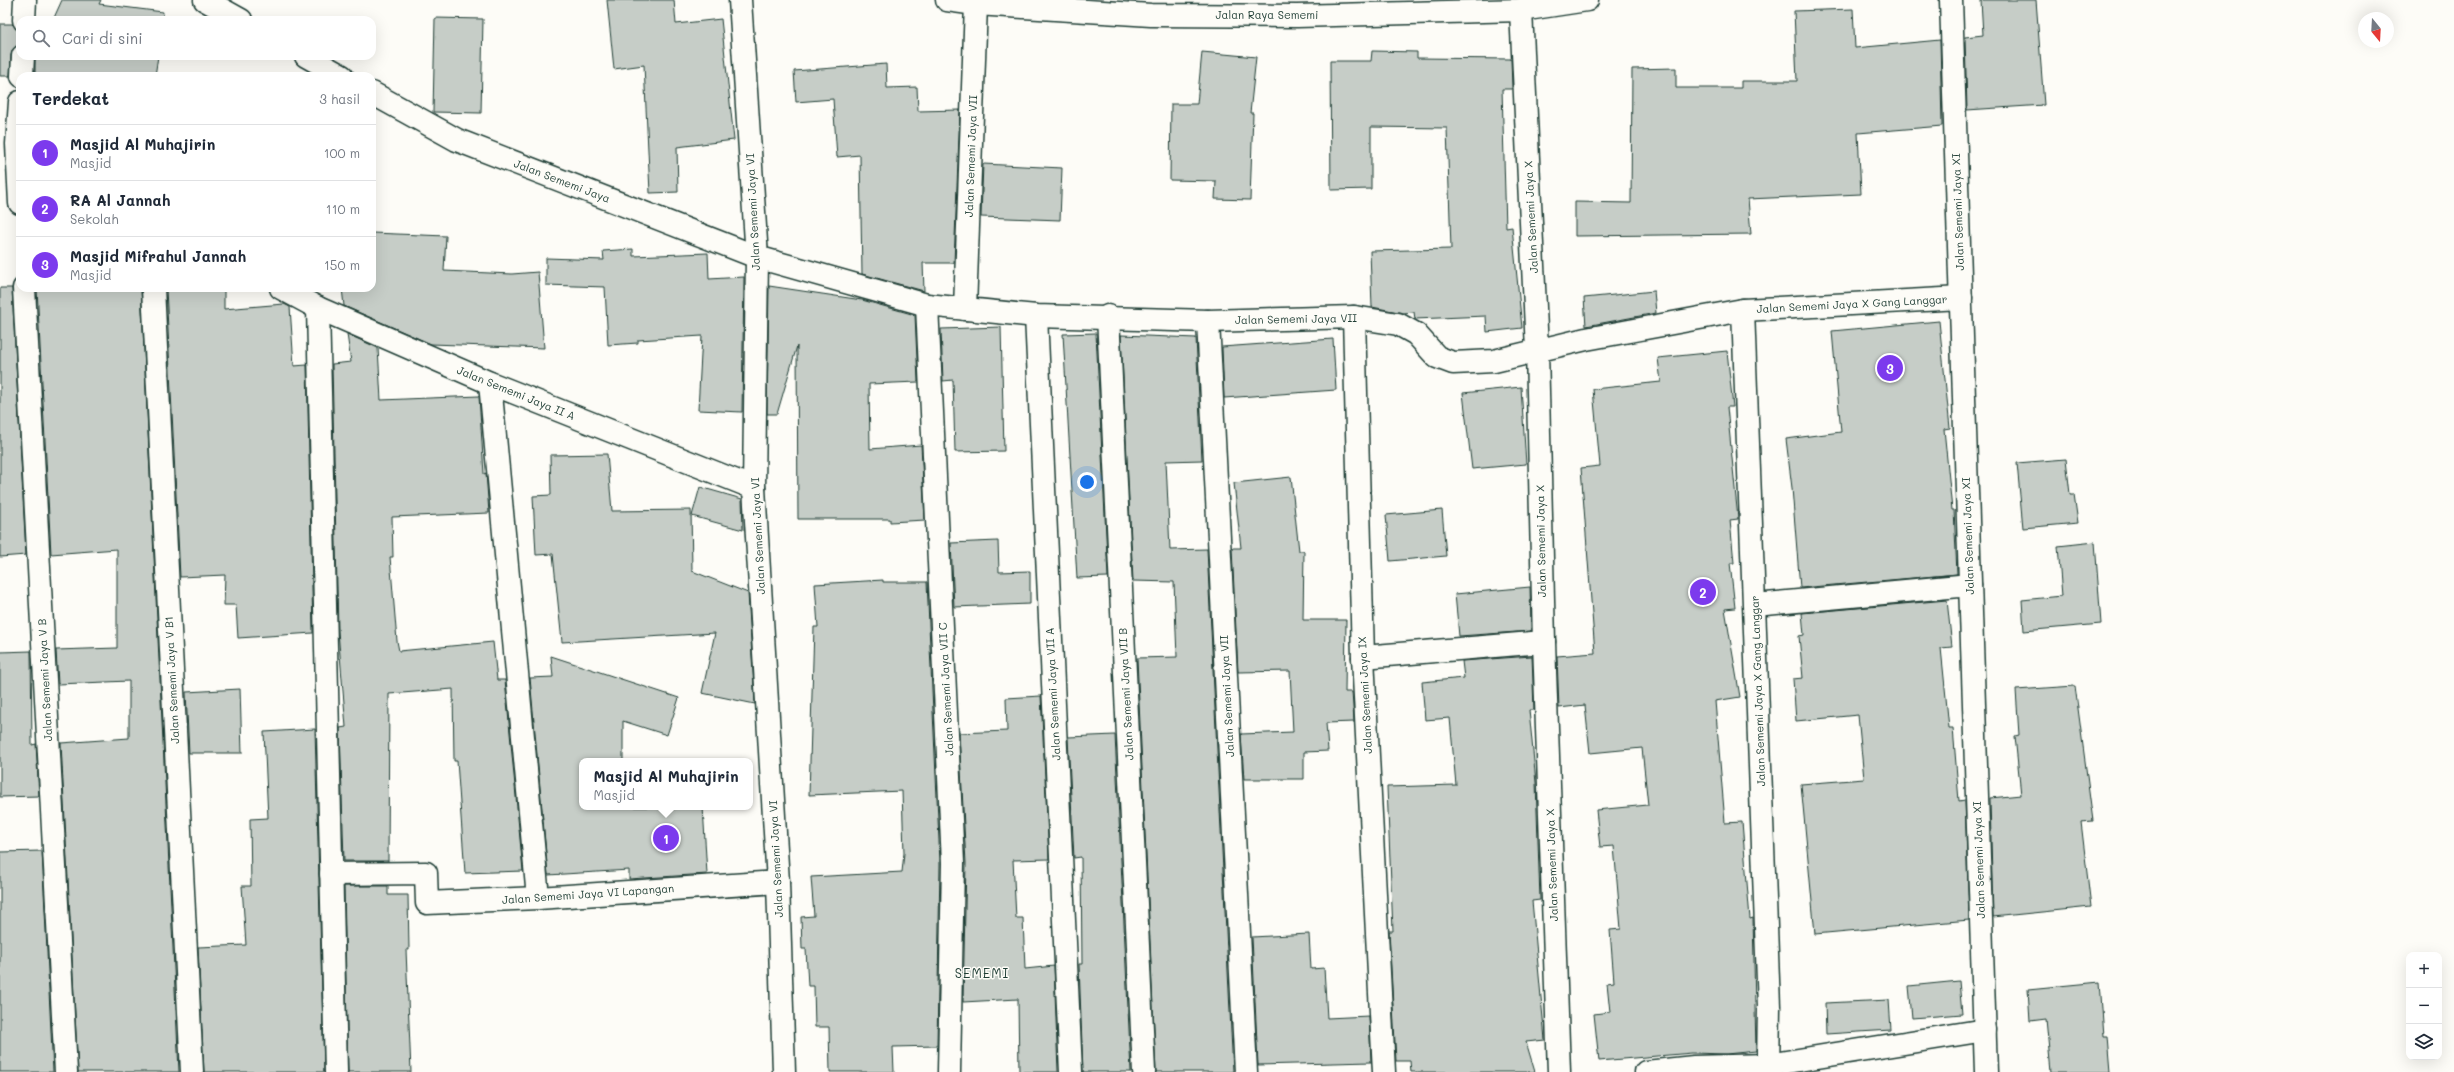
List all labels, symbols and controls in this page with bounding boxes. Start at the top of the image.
street label: Jalan Raya Sememi [1216,7,1318,22]
north arrow [2358,12,2394,48]
search box [16,16,376,60]
icon: search [30,27,52,49]
text: Cari di sini [62,28,143,48]
text: Terdekat [32,87,109,109]
text: 3 hasil [319,90,360,107]
street label: Jalan Sememi Jaya VII [961,95,980,217]
text: Masjid Al Muhajirin [70,134,215,154]
text: 1 [42,144,48,161]
text: 100 m [324,144,360,161]
street label: Jalan Sememi Jaya VI [742,153,763,271]
street label: Jalan Sememi Jaya XI [1948,153,1967,271]
text: Masjid [70,154,111,171]
street label: Jalan Sememi Jaya [512,155,613,206]
street label: Jalan Sememi Jaya X [1520,160,1541,274]
text: RA Al Jannah [70,190,170,210]
text: 2 [41,200,49,217]
text: 110 m [326,200,360,217]
text: Sekolah [70,210,119,227]
text: Masjid Mifrahul Jannah [70,246,246,266]
text: 3 [41,256,49,273]
text: 150 m [324,256,360,273]
text: Masjid [70,266,111,283]
street label: Jalan Sememi Jaya X Gang Langgar [1756,291,1948,316]
street label: Jalan Sememi Jaya VII [1235,310,1357,327]
pin: 3 [1877,353,1903,383]
street label: Jalan Sememi Jaya II A [455,362,577,423]
your location [1077,472,1097,492]
street label: Jalan Sememi Jaya VI [747,477,768,595]
street label: Jalan Sememi Jaya XI [1958,477,1977,595]
street label: Jalan Sememi Jaya X [1532,485,1549,597]
pin: 2 [1690,577,1716,607]
street label: Jalan Sememi Jaya X Gang Langgar [1747,595,1768,787]
street label: Jalan Sememi Jaya V B1 [161,616,182,744]
street label: Jalan Sememi Jaya V B [34,618,55,742]
street label: Jalan Sememi Jaya VII C [935,622,956,756]
street label: Jalan Sememi Jaya VII A [1042,627,1063,761]
street label: Jalan Sememi Jaya VII B [1115,627,1136,761]
street label: Jalan Sememi Jaya VII [1216,635,1237,757]
street label: Jalan Sememi Jaya IX [1354,636,1375,754]
popup [579,758,753,810]
text: Masjid Al Muhajirin [593,766,739,786]
text: Masjid [593,786,635,803]
street label: Jalan Sememi Jaya VI [765,800,786,918]
street label: Jalan Sememi Jaya XI [1969,801,1988,919]
street label: Jalan Sememi Jaya X [1542,808,1561,922]
pin: 1 [653,823,679,853]
street label: Jalan Sememi Jaya VI Lapangan [501,880,675,907]
map controls [2406,952,2442,1060]
button: + [2406,952,2442,988]
district label: SEMEMI [955,964,1009,981]
button: − [2406,988,2442,1024]
button: layers [2406,1024,2442,1060]

